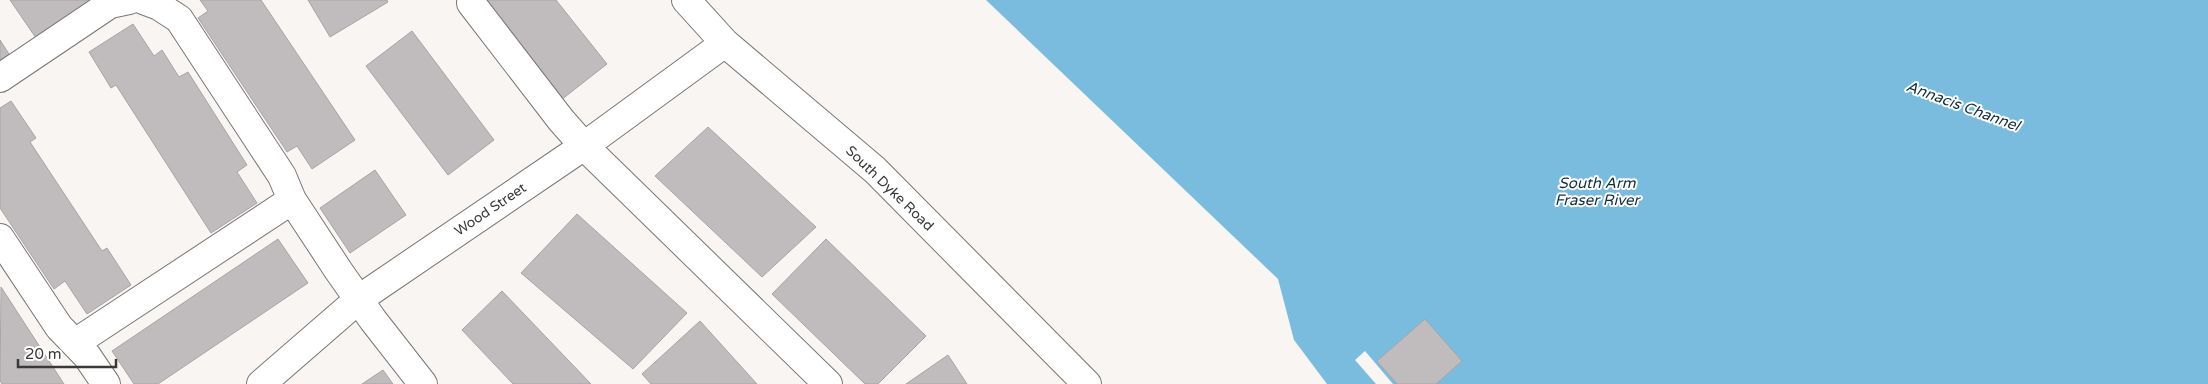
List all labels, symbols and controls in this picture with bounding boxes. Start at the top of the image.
water label: Annacis Channel [1904,77,2024,136]
street label: South Dyke Road [842,142,937,235]
water label: South Arm Fraser River [1555,174,1642,209]
street label: Wood Street [451,179,530,240]
scale bar [18,336,115,368]
text: 20 m [25,345,62,363]

